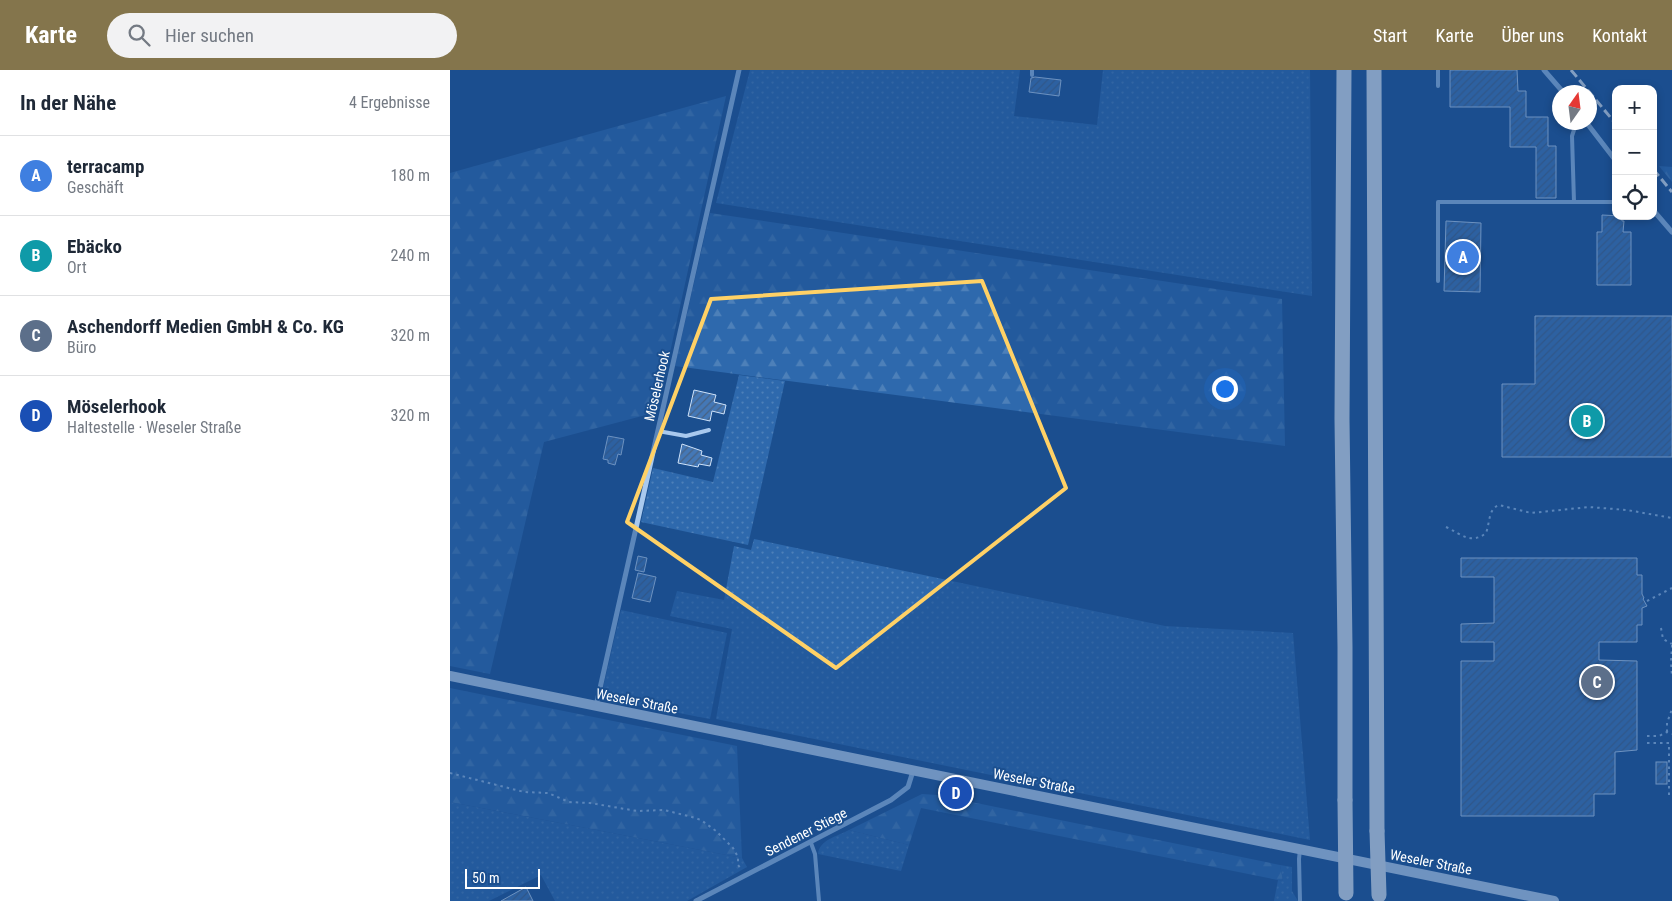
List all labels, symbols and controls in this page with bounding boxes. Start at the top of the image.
search box [107,13,457,58]
text: Karte [25,21,77,49]
icon: search [125,21,153,49]
text: Hier suchen [165,24,254,47]
text: Start [1373,25,1407,46]
text: Karte [1435,25,1474,46]
text: Über uns [1502,25,1564,46]
text: Kontakt [1592,25,1647,46]
north arrow [1552,85,1597,130]
map controls [1612,85,1657,220]
button: + [1612,85,1657,130]
text: In der Nähe [20,91,116,115]
text: 4 Ergebnisse [349,93,430,112]
button: − [1612,130,1657,175]
text: terracamp [67,155,144,178]
text: A [31,166,41,185]
text: 180 m [391,166,430,185]
button: locate [1612,175,1657,220]
text: Geschäft [67,178,124,197]
text: Ebäcko [67,235,122,258]
pin: A [1447,238,1479,276]
text: B [32,246,40,265]
text: 240 m [391,246,430,265]
text: Ort [67,258,87,277]
text: Aschendorff Medien GmbH & Co. KG [67,315,344,338]
text: C [31,326,41,345]
text: 320 m [391,326,430,345]
text: Büro [67,338,96,357]
street label: Möselerhook [641,349,673,423]
your location [1212,376,1238,402]
text: Möselerhook [67,395,166,418]
pin: B [1571,402,1603,440]
text: D [31,406,41,425]
text: 320 m [391,406,430,425]
text: Haltestelle · Weseler Straße [67,418,241,437]
pin: C [1581,663,1613,701]
street label: Weseler Straße [595,685,680,717]
street label: Weseler Straße [992,765,1077,797]
pin: D [940,774,972,812]
street label: Sendener Stiege [762,804,850,859]
street label: Weseler Straße [1389,846,1474,878]
scale bar [465,866,540,889]
text: 50 m [472,870,500,886]

